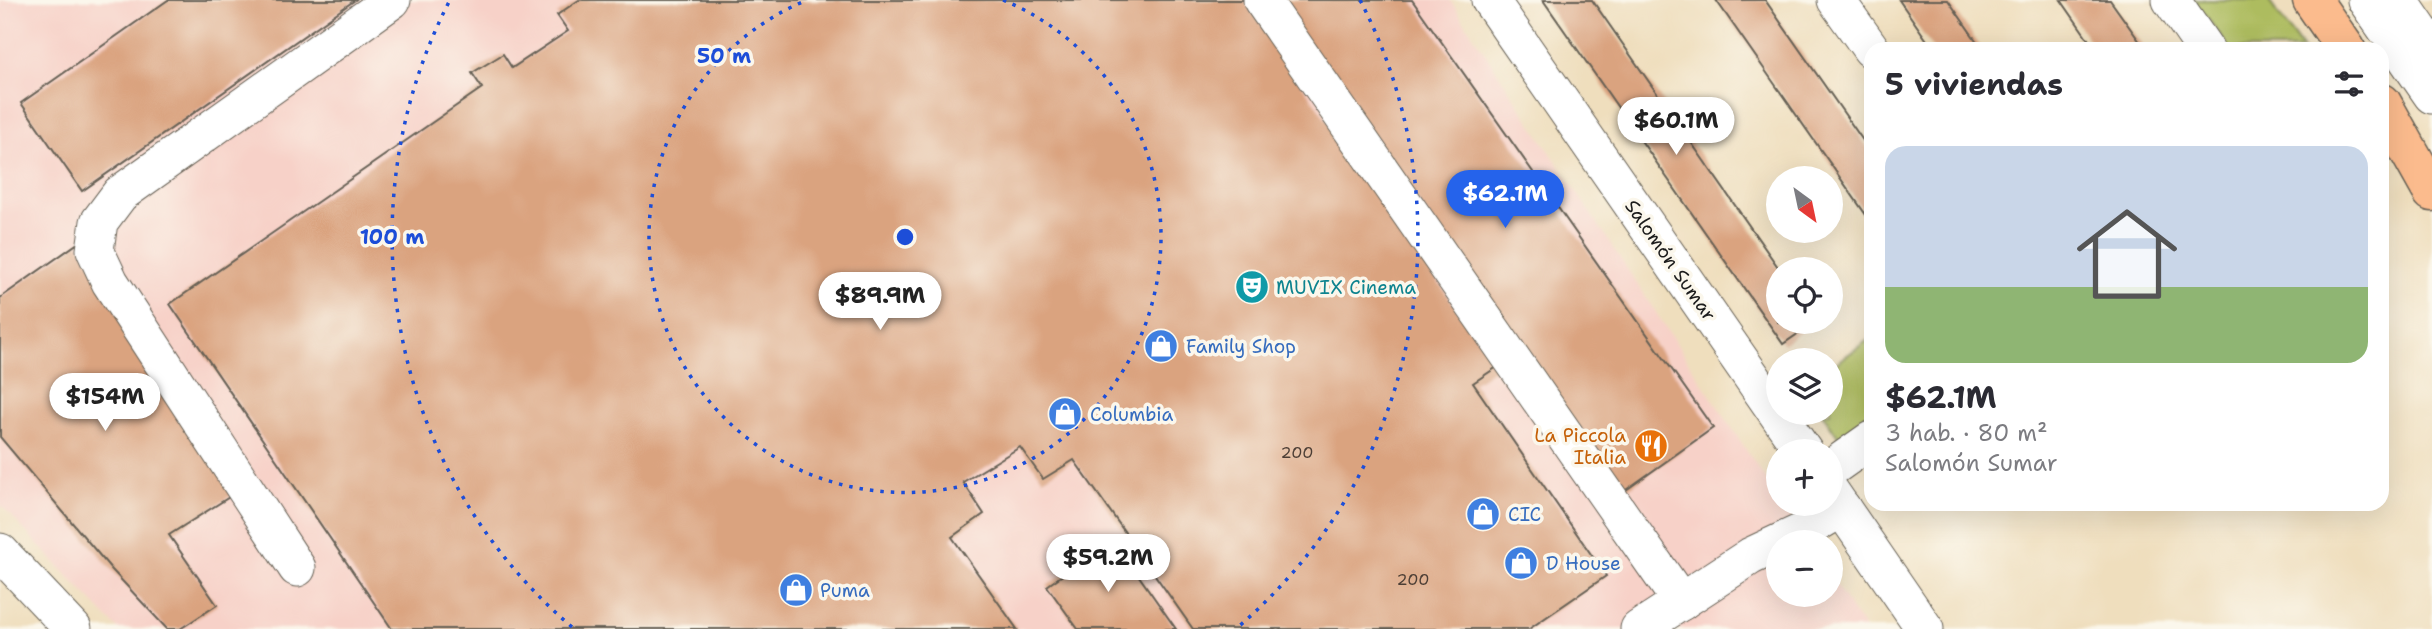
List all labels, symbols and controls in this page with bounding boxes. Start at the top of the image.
text: 50 m [697,42,751,70]
text: 5 viviendas [1885,64,2063,105]
icon: filters [2330,65,2368,103]
pin: $60.1M [1619,97,1733,157]
text: $60.1M [1633,105,1719,135]
north arrow [1766,166,1843,243]
map controls [1766,166,1843,607]
pin: $62.1M [1448,170,1562,230]
text: $62.1M [1462,178,1548,208]
icon: home [2064,191,2190,317]
street label: Salomón Sumar [1619,195,1722,326]
text: 100 m [360,223,424,251]
centre of rings [893,225,917,249]
button: locate [1766,257,1843,334]
theatre icon: MUVIX Cinema [1233,268,1271,306]
pin: $89.9M [823,272,937,332]
place label: MUVIX Cinema [1276,275,1416,300]
text: $89.9M [835,280,925,310]
shop icon: Family Shop [1142,327,1180,365]
place label: Family Shop [1186,334,1296,359]
button: layers [1766,348,1843,425]
pin: $154M [56,374,154,433]
text: $62.1M [1885,377,1997,418]
text: $154M [65,381,145,411]
shop icon: Columbia [1046,395,1084,433]
place label: Columbia [1090,402,1173,427]
text: 3 hab. · 80 m² [1885,418,2048,448]
place label: La Piccola Italia [1534,423,1626,470]
restaurant icon: La Piccola Italia [1632,427,1670,465]
button: + [1766,439,1843,516]
house number: 200 [1281,442,1313,463]
text: Salomón Sumar [1885,448,2058,478]
shop icon: CIC [1464,495,1502,533]
place label: CIC [1508,502,1541,527]
button: − [1766,530,1843,607]
pin: $59.2M [1051,534,1165,594]
text: $59.2M [1062,542,1154,572]
shop icon: D House [1502,544,1540,582]
place label: D House [1546,551,1621,576]
house number: 200 [1397,569,1429,590]
shop icon: Puma [777,571,815,609]
place label: Puma [820,578,870,603]

